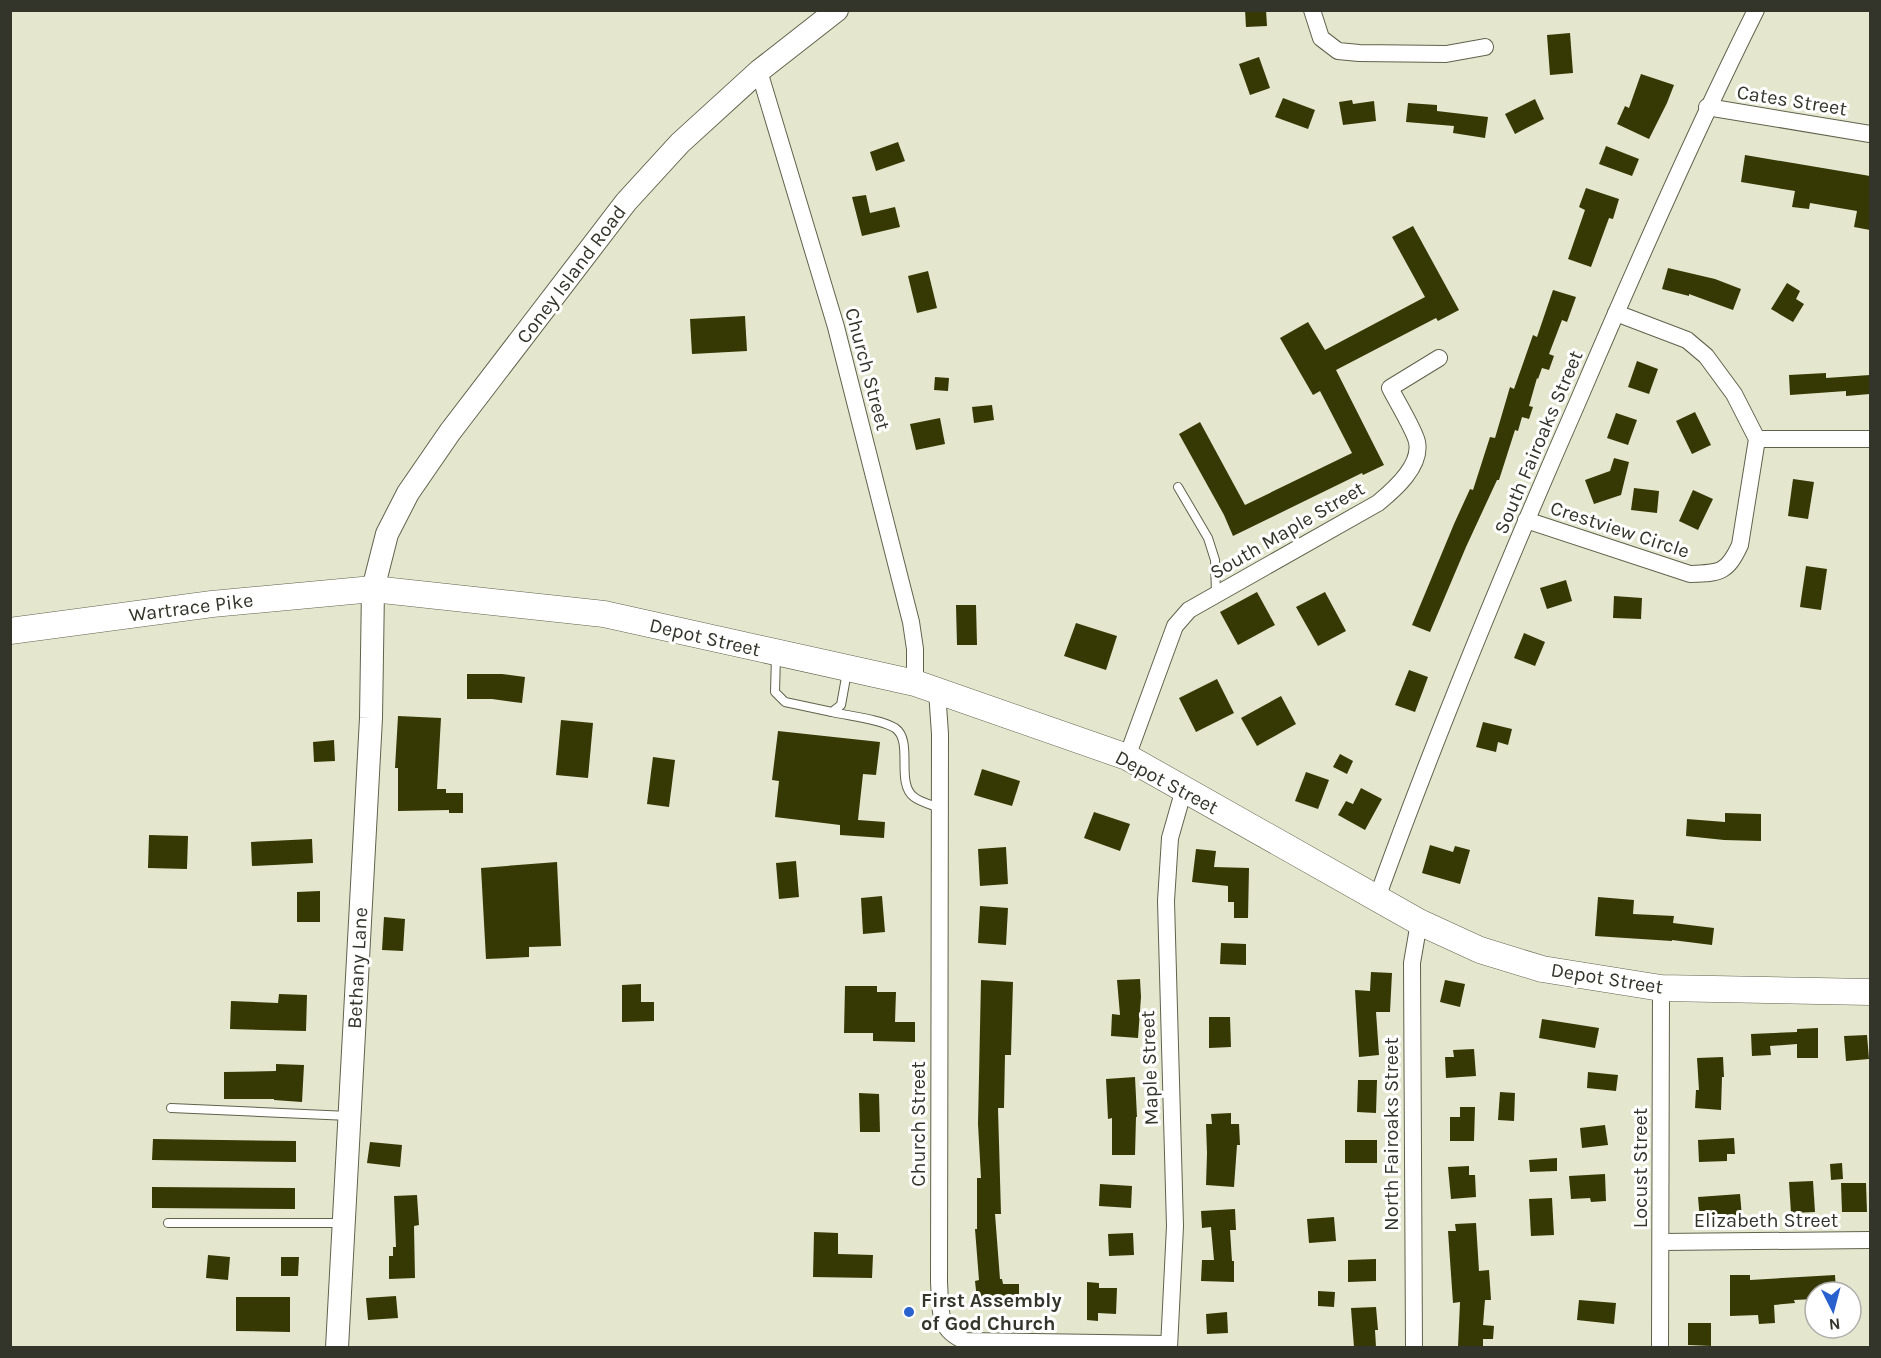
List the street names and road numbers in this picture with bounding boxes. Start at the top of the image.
street label: Cates Street [1735,80,1849,121]
street label: Coney Island Road [512,201,631,348]
street label: Church Street [840,305,895,433]
street label: South Fairoaks Street [1489,347,1588,537]
street label: South Maple Street [1206,477,1369,584]
street label: Crestview Circle [1547,496,1692,563]
street label: Wartrace Pike [128,588,255,627]
street label: Depot Street [647,614,763,662]
street label: Depot Street [1111,746,1223,819]
street label: Bethany Lane [343,906,372,1030]
street label: Depot Street [1549,958,1665,999]
street label: Maple Street [1136,1010,1163,1126]
street label: North Fairoaks Street [1380,1037,1403,1231]
street label: Church Street [907,1061,930,1187]
street label: Locust Street [1629,1107,1652,1228]
street label: Elizabeth Street [1694,1209,1839,1232]

